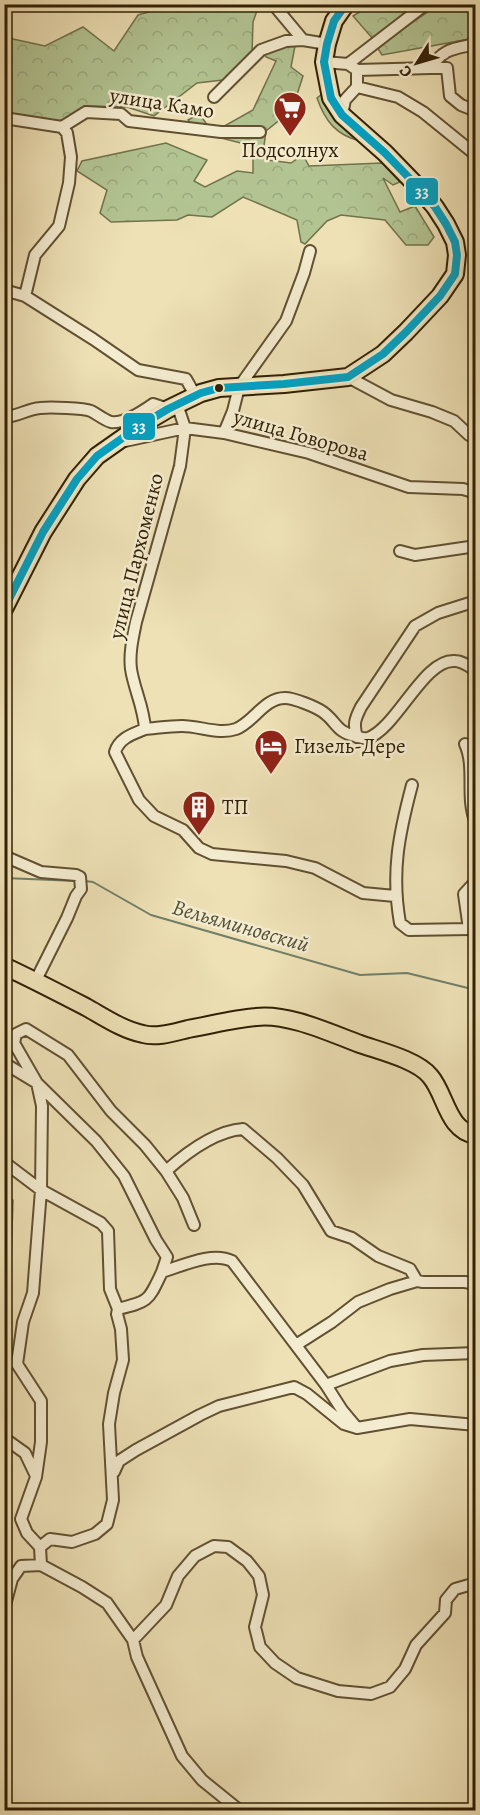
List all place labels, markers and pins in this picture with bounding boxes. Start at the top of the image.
supermarket icon: Подсолнух [272,90,308,137]
place label: Подсолнух [241,136,339,164]
unlabelled marker [213,382,225,394]
hotel icon: Гизель-Дере [253,728,289,775]
place label: Гизель-Дере [294,732,406,760]
building icon: ТП [181,789,217,836]
place label: ТП [222,793,248,821]

